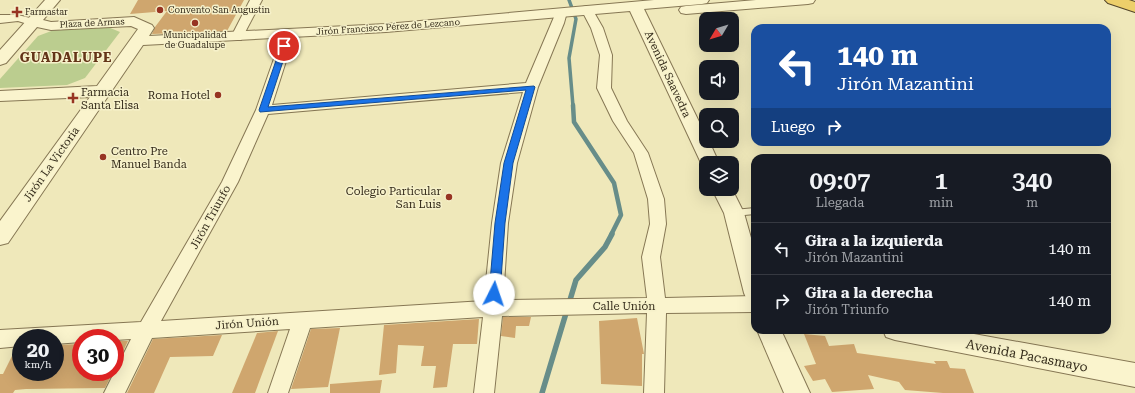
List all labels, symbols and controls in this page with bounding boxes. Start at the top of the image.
marker: Convento San Augustin [155,5,165,15]
place label: Convento San Augustin [168,5,270,15]
marker: Farmastar [12,7,22,17]
place label: Farmastar [25,7,68,17]
north arrow [699,12,739,52]
map controls [699,12,739,196]
street label: Plaza de Armas [59,16,125,30]
street label: Jirón Francisco Pérez de Lezcano [316,17,461,37]
marker: Municipalidad de Guadalupe [190,18,200,28]
pin [267,29,301,63]
street label: Avenida Saavedra [642,29,693,120]
place label: Municipalidad de Guadalupe [163,30,227,50]
icon: arrive [273,35,295,57]
text: 140 m [837,39,918,72]
icon: left [771,40,823,92]
district label: GUADALUPE [20,50,112,65]
button: sound [699,60,739,100]
text: Jirón Mazantini [837,73,974,94]
place label: Farmacia Santa Elisa [81,86,139,112]
place label: Roma Hotel [148,89,211,102]
marker: Roma Hotel [213,90,223,100]
marker: Farmacia Santa Elisa [68,93,78,103]
button: search [699,108,739,148]
icon: right [823,116,845,138]
text: Luego [771,118,815,136]
street label: Jirón La Victoria [21,124,82,204]
place label: Centro Pre Manuel Banda [111,145,187,171]
marker: Centro Pre Manuel Banda [98,152,108,162]
button: layers [699,156,739,196]
text: 09:07 [810,167,870,195]
text: 1 [935,167,948,195]
text: 340 [1012,167,1052,195]
street label: Jirón Triunfo [188,183,233,251]
place label: Colegio Particular San Luis [346,185,441,211]
marker: Colegio Particular San Luis [444,192,454,202]
text: Llegada [816,195,864,210]
text: min [929,195,953,210]
text: m [1026,195,1038,210]
text: Gira a la izquierda [805,232,943,250]
icon: left [771,238,793,260]
text: 140 m [1048,240,1091,258]
text: Jirón Mazantini [805,250,904,265]
position arrow [473,273,515,315]
text: Gira a la derecha [805,284,933,302]
icon: right [771,290,793,312]
text: 140 m [1048,292,1091,310]
street label: Calle Unión [593,300,655,313]
text: Jirón Triunfo [805,302,889,317]
street label: Jirón Unión [215,315,279,332]
speed limit sign: 30 [72,329,124,381]
street label: Avenida Pacasmayo [965,336,1089,375]
text: 20 [27,338,49,362]
text: km/h [25,359,51,370]

